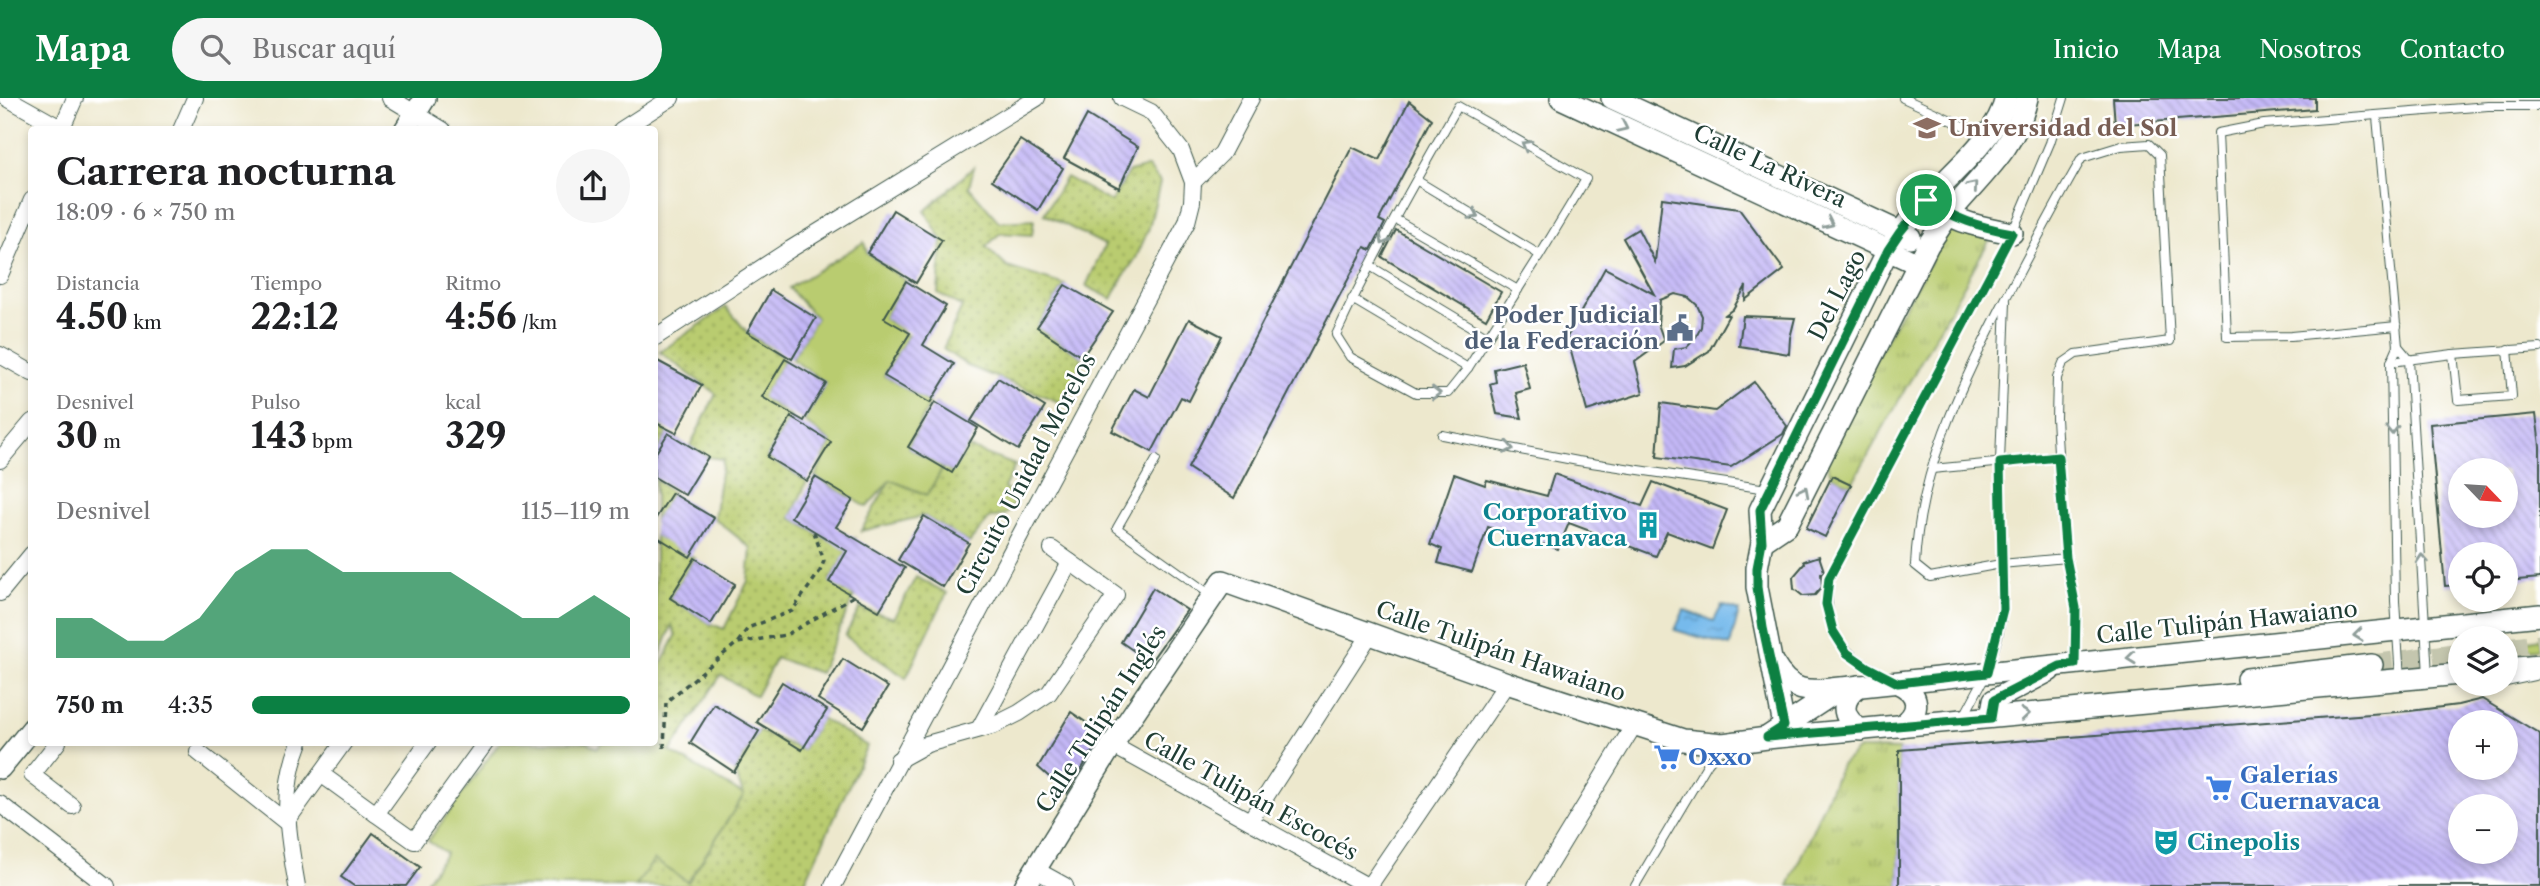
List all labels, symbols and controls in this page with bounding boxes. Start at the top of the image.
search box [172,18,662,81]
text: Mapa [35,29,130,70]
icon: search [196,30,234,68]
text: Buscar aquí [252,33,396,65]
text: Inicio [2053,35,2119,64]
text: Mapa [2157,35,2221,64]
text: Nosotros [2259,35,2362,64]
text: Contacto [2400,35,2505,64]
school or university icon: Universidad del Sol [1912,113,1942,143]
place label: Universidad del Sol [1948,114,2177,142]
street label: Calle La Rivera [1689,118,1852,214]
one-way arrow [1616,119,1628,133]
one-way arrow [1521,140,1534,153]
text: Carrera nocturna [56,148,396,195]
button: share [556,149,630,223]
pin [1896,170,1956,230]
icon: arrive [1907,181,1945,219]
one-way arrow [1965,181,1977,194]
text: 18:09 · 6 × 750 m [56,198,235,226]
one-way arrow [1467,207,1480,220]
one-way arrow [1822,215,1834,229]
one-way arrow [1379,233,1392,245]
street label: Del Lago [1802,245,1872,345]
text: Distancia [56,272,140,295]
text: Tiempo [251,272,322,295]
text: Ritmo [445,272,501,295]
text: 4.50 [56,295,128,338]
text: 22:12 [251,295,339,338]
text: 4:56 [445,295,517,338]
place label: Poder Judicial de la Federación [1464,301,1659,355]
text: km [128,311,162,334]
text: /km [517,311,557,334]
public building icon: Poder Judicial de la Federación [1665,313,1695,343]
street label: Circuito Unidad Morelos [950,348,1102,600]
one-way arrow [1431,385,1441,401]
text: Desnivel [56,391,134,414]
text: Pulso [251,391,300,414]
text: kcal [445,391,481,414]
text: 30 [56,414,98,457]
text: 143 [251,414,307,457]
text: 329 [445,414,507,457]
one-way arrow [2384,425,2400,436]
text: m [98,430,121,453]
text: bpm [307,430,353,453]
one-way arrow [1503,440,1515,455]
north arrow [2448,458,2518,528]
map controls [2448,458,2518,864]
one-way arrow [1796,486,1810,498]
text: Desnivel [56,497,150,525]
text: 115–119 m [521,497,630,525]
place label: Corporativo Cuernavaca [1483,498,1628,552]
building icon: Corporativo Cuernavaca [1633,510,1663,540]
button: locate [2448,542,2518,612]
one-way arrow [2415,553,2430,564]
street label: Calle Tulipán Hawaiano [2095,594,2359,650]
street label: Calle Tulipán Hawaiano [1372,595,1630,707]
street label: Calle Tulipán Inglés [1030,620,1172,818]
button: layers [2448,626,2518,696]
one-way arrow [2352,627,2363,642]
one-way arrow [2126,650,2137,665]
text: 750 m [56,691,124,719]
text: 4:35 [168,691,213,719]
one-way arrow [2020,707,2031,722]
button: + [2448,710,2518,780]
street label: Calle Tulipán Escocés [1139,726,1363,866]
supermarket icon: Oxxo [1652,742,1682,772]
place label: Oxxo [1688,743,1752,771]
place label: Galerías Cuernavaca [2240,761,2381,815]
supermarket icon: Galerías Cuernavaca [2204,773,2234,803]
button: − [2448,794,2518,864]
theatre icon: Cinepolis [2151,827,2181,857]
place label: Cinepolis [2187,828,2300,856]

